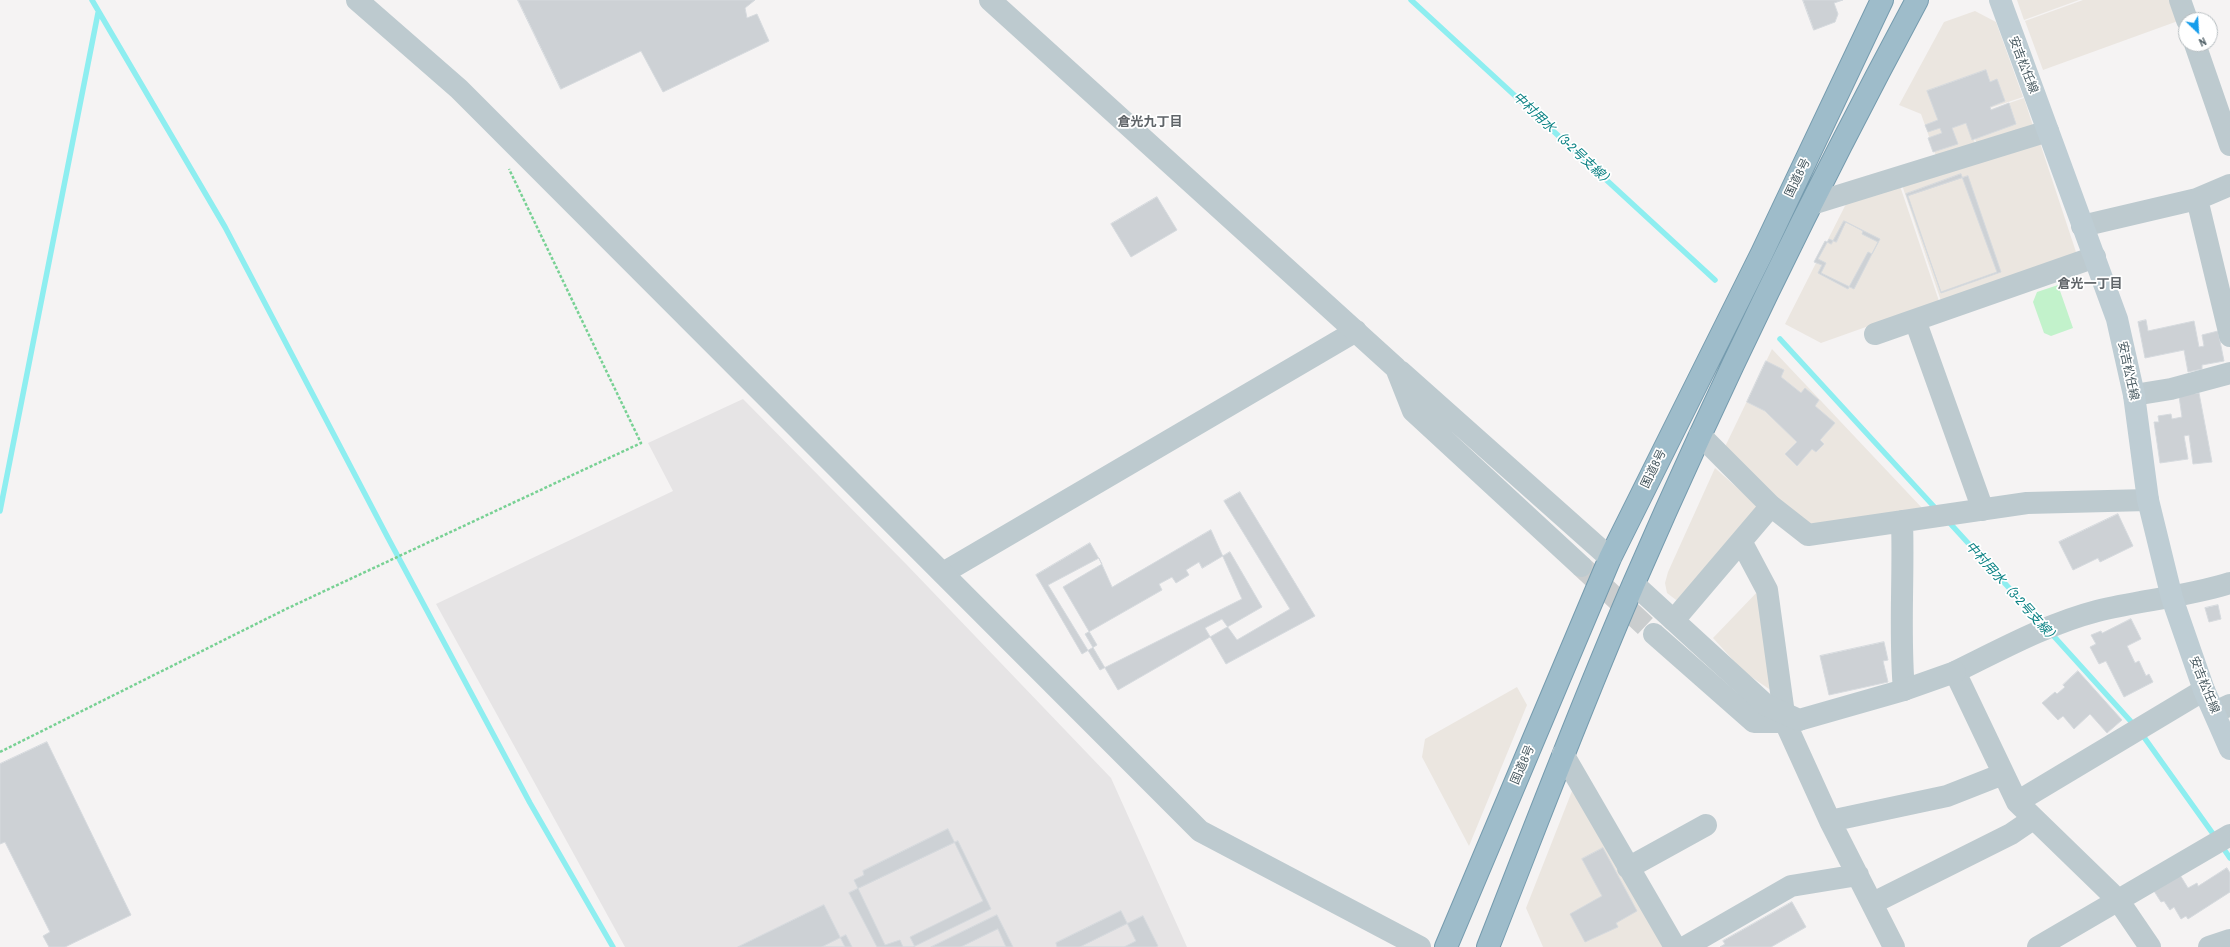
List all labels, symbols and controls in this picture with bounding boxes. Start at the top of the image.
north arrow [2178,12,2218,52]
street label: 安吉松任線 [2006,34,2040,96]
text: N [2197,34,2209,50]
water label: 中村用水（3-2号支線） [1509,89,1617,191]
district label: 倉光九丁目 [1118,115,1182,131]
street label: 国道8号 [1782,156,1814,200]
district label: 倉光一丁目 [2058,277,2122,293]
street label: 安吉松任線 [2115,340,2141,402]
street label: 国道8号 [1638,447,1670,491]
water label: 中村用水（3-2号支線） [1962,539,2062,647]
street label: 安吉松任線 [2186,654,2222,716]
street label: 国道8号 [1508,743,1538,787]

